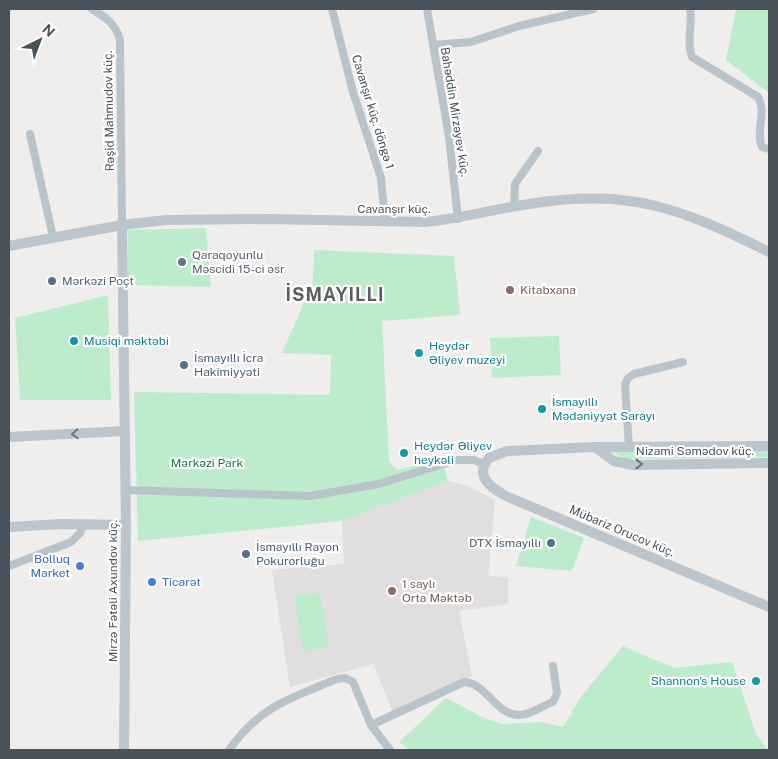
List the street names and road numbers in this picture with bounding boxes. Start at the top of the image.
street label: Bahəddin Mirzəyev küç. [438,46,472,178]
street label: Rəşid Mahmudov küç. [101,50,117,172]
street label: Cavanşır küç. döngə 1 [349,53,397,171]
street label: Cavanşır küç. [357,202,431,216]
street label: Nizami Səmədov küç. [636,444,754,458]
street label: Mübariz Orucov küç. [567,502,677,560]
street label: Mirzə Fətəli Axundov küç. [106,520,120,662]

